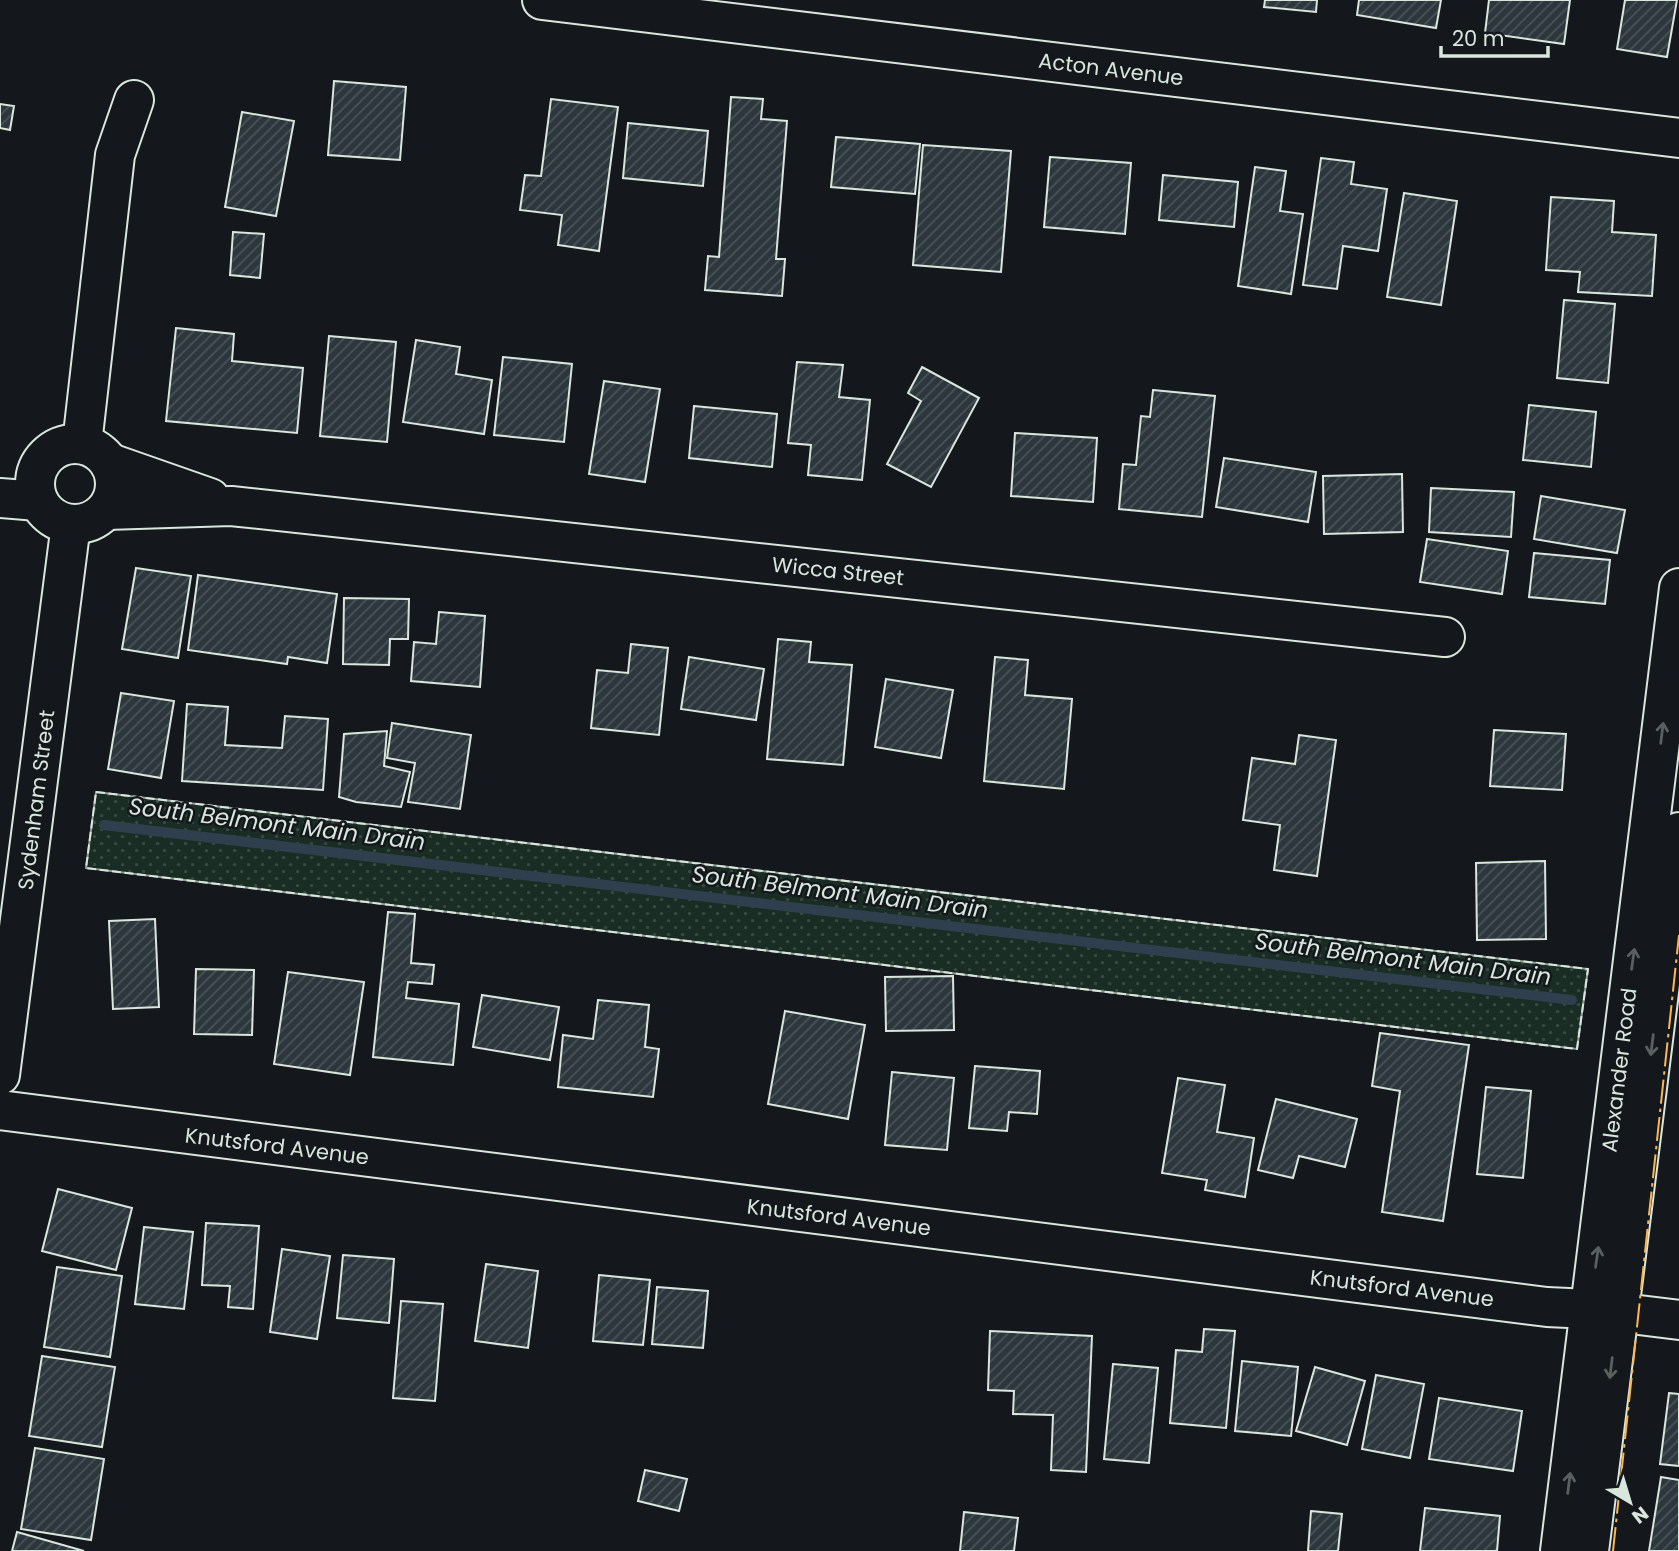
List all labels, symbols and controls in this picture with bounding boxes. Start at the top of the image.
scale bar [1441,14,1548,58]
text: 20 m [1452,24,1505,53]
street label: Acton Avenue [1037,46,1185,92]
street label: Wicca Street [771,550,905,592]
street label: Sydenham Street [11,708,61,892]
one-way arrow [1656,722,1669,745]
water label: South Belmont Main Drain [127,790,427,858]
water label: South Belmont Main Drain [690,858,990,926]
water label: South Belmont Main Drain [1253,925,1553,993]
one-way arrow [1627,948,1640,971]
street label: Alexander Road [1595,986,1643,1154]
one-way arrow [1645,1034,1658,1056]
street label: Knutsford Avenue [183,1120,371,1172]
street label: Knutsford Avenue [745,1191,933,1243]
one-way arrow [1590,1247,1603,1269]
street label: Knutsford Avenue [1308,1262,1496,1314]
one-way arrow [1605,1357,1618,1379]
north arrow [1595,1467,1665,1537]
one-way arrow [1563,1472,1576,1495]
text: N [1626,1500,1654,1530]

